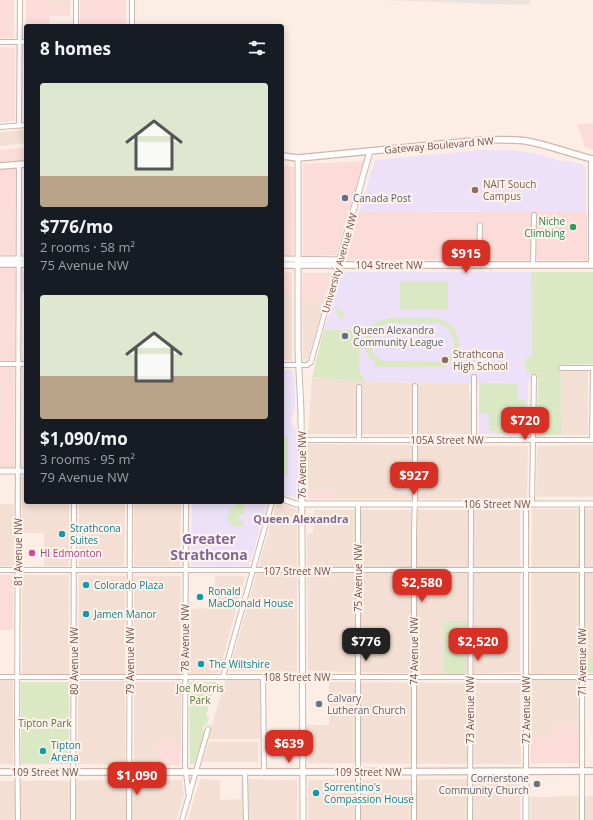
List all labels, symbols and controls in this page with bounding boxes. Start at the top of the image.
text: 8 homes [40,37,111,60]
icon: filters [246,37,268,59]
icon: home [118,109,190,181]
street label: Gateway Boulevard NW [384,133,495,157]
place label: NAIT Souch Campus [483,177,536,203]
marker: NAIT Souch Campus [470,185,480,195]
place label: Canada Post [353,191,412,205]
marker: Canada Post [340,193,350,203]
street label: University Avenue NW [318,211,360,315]
place label: Niche Climbing [524,214,566,240]
text: $776/mo [40,215,113,238]
marker: Niche Climbing [568,222,578,232]
text: 2 rooms · 58 m² [40,238,135,256]
pin: $915 [442,240,490,274]
text: $915 [451,244,481,262]
text: 75 Avenue NW [40,256,129,274]
street label: 104 Street NW [355,258,423,272]
icon: home [118,321,190,393]
place label: Queen Alexandra Community League [353,323,444,349]
marker: Queen Alexandra Community League [340,331,350,341]
place label: Strathcona High School [453,347,508,373]
marker: Strathcona High School [440,355,450,365]
pin: $720 [501,407,549,441]
text: $720 [510,411,540,429]
text: $1,090/mo [40,427,128,450]
street label: 76 Avenue NW [295,430,309,499]
street label: 105A Street NW [410,433,484,447]
text: 3 rooms · 95 m² [40,450,135,468]
pin: $927 [390,462,438,496]
text: $927 [399,466,429,484]
text: 79 Avenue NW [40,468,129,486]
street label: 106 Street NW [463,497,531,511]
district label: Queen Alexandra [253,511,349,526]
street label: 81 Avenue NW [11,517,25,586]
place label: Strathcona Suites [70,521,121,547]
marker: Strathcona Suites [57,529,67,539]
district label: Greater Strathcona [170,529,248,564]
street label: 75 Avenue NW [351,543,365,612]
place label: HI Edmonton [40,546,102,560]
marker: HI Edmonton [27,548,37,558]
street label: 107 Street NW [263,564,331,578]
pin: $2,580 [389,569,455,603]
text: $2,580 [402,573,442,591]
place label: Colorado Plaza [94,578,164,592]
marker: Colorado Plaza [81,580,91,590]
place label: Ronald MacDonald House [208,584,294,610]
marker: Ronald MacDonald House [195,592,205,602]
street label: 78 Avenue NW [178,603,192,672]
place label: Jamen Manor [93,607,157,621]
marker: Jamen Manor [81,609,91,619]
street label: 74 Avenue NW [407,616,421,685]
street label: 80 Avenue NW [67,626,81,695]
street label: 79 Avenue NW [123,626,137,695]
street label: 71 Avenue NW [575,627,589,696]
pin: $776 [342,628,390,662]
pin: $2,520 [445,628,511,662]
text: $776 [351,632,381,650]
text: $2,520 [458,632,498,650]
place label: The Wiltshire [209,657,270,671]
marker: The Wiltshire [196,659,206,669]
street label: 108 Street NW [263,670,331,684]
street label: 73 Avenue NW [463,675,477,744]
street label: 72 Avenue NW [519,675,533,744]
park label: Joe Morris Park [175,681,224,707]
place label: Calvary Lutheran Church [327,691,406,717]
marker: Calvary Lutheran Church [314,699,324,709]
park label: Tipton Park [18,716,72,730]
pin: $639 [265,730,313,764]
text: $639 [274,734,304,752]
place label: Tipton Arena [51,738,81,764]
marker: Tipton Arena [38,746,48,756]
pin: $1,090 [104,762,170,796]
street label: 109 Street NW [11,765,79,779]
street label: 109 Street NW [334,765,402,779]
text: $1,090 [117,766,157,784]
place label: Cornerstone Community Church [439,771,529,797]
marker: Cornerstone Community Church [532,779,542,789]
place label: Sorrentino's Compassion House [324,780,414,806]
marker: Sorrentino's Compassion House [311,788,321,798]

